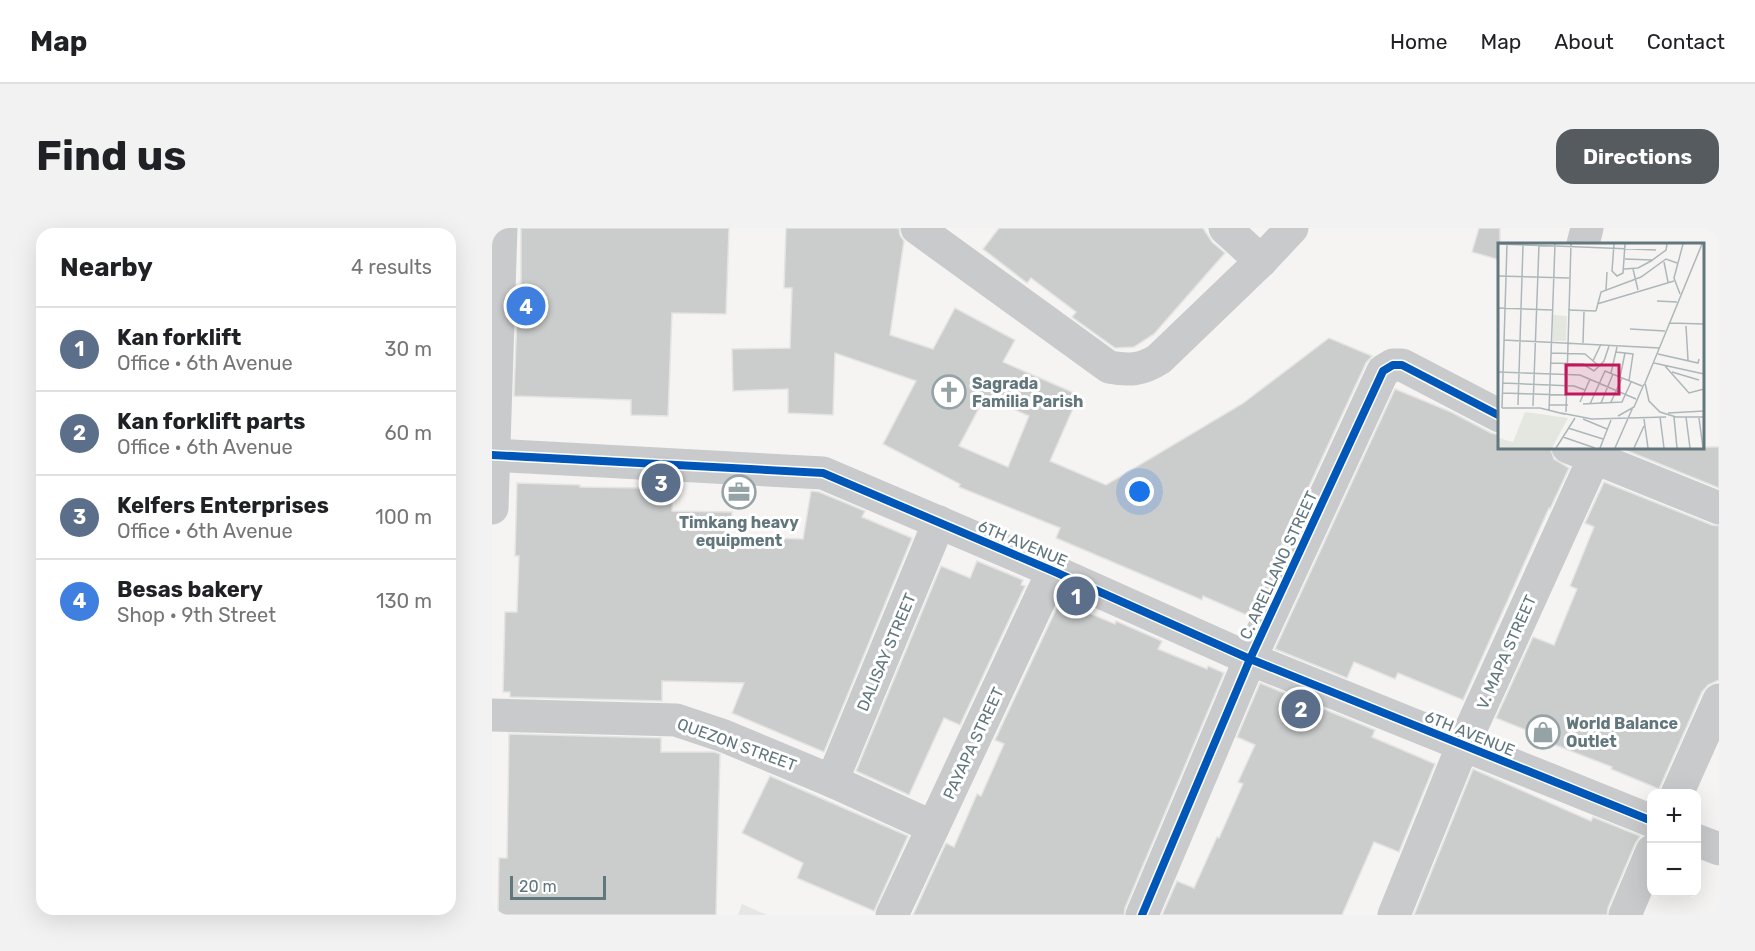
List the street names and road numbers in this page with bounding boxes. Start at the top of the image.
street label: C. ARELLANO STREET [1236,488,1321,643]
street label: 6TH AVENUE [975,516,1070,571]
street label: DALISAY STREET [853,590,920,714]
street label: V. MAPA STREET [1473,592,1540,712]
street label: PAYAPA STREET [939,684,1008,802]
street label: 6TH AVENUE [1422,707,1518,760]
street label: QUEZON STREET [675,714,799,775]

